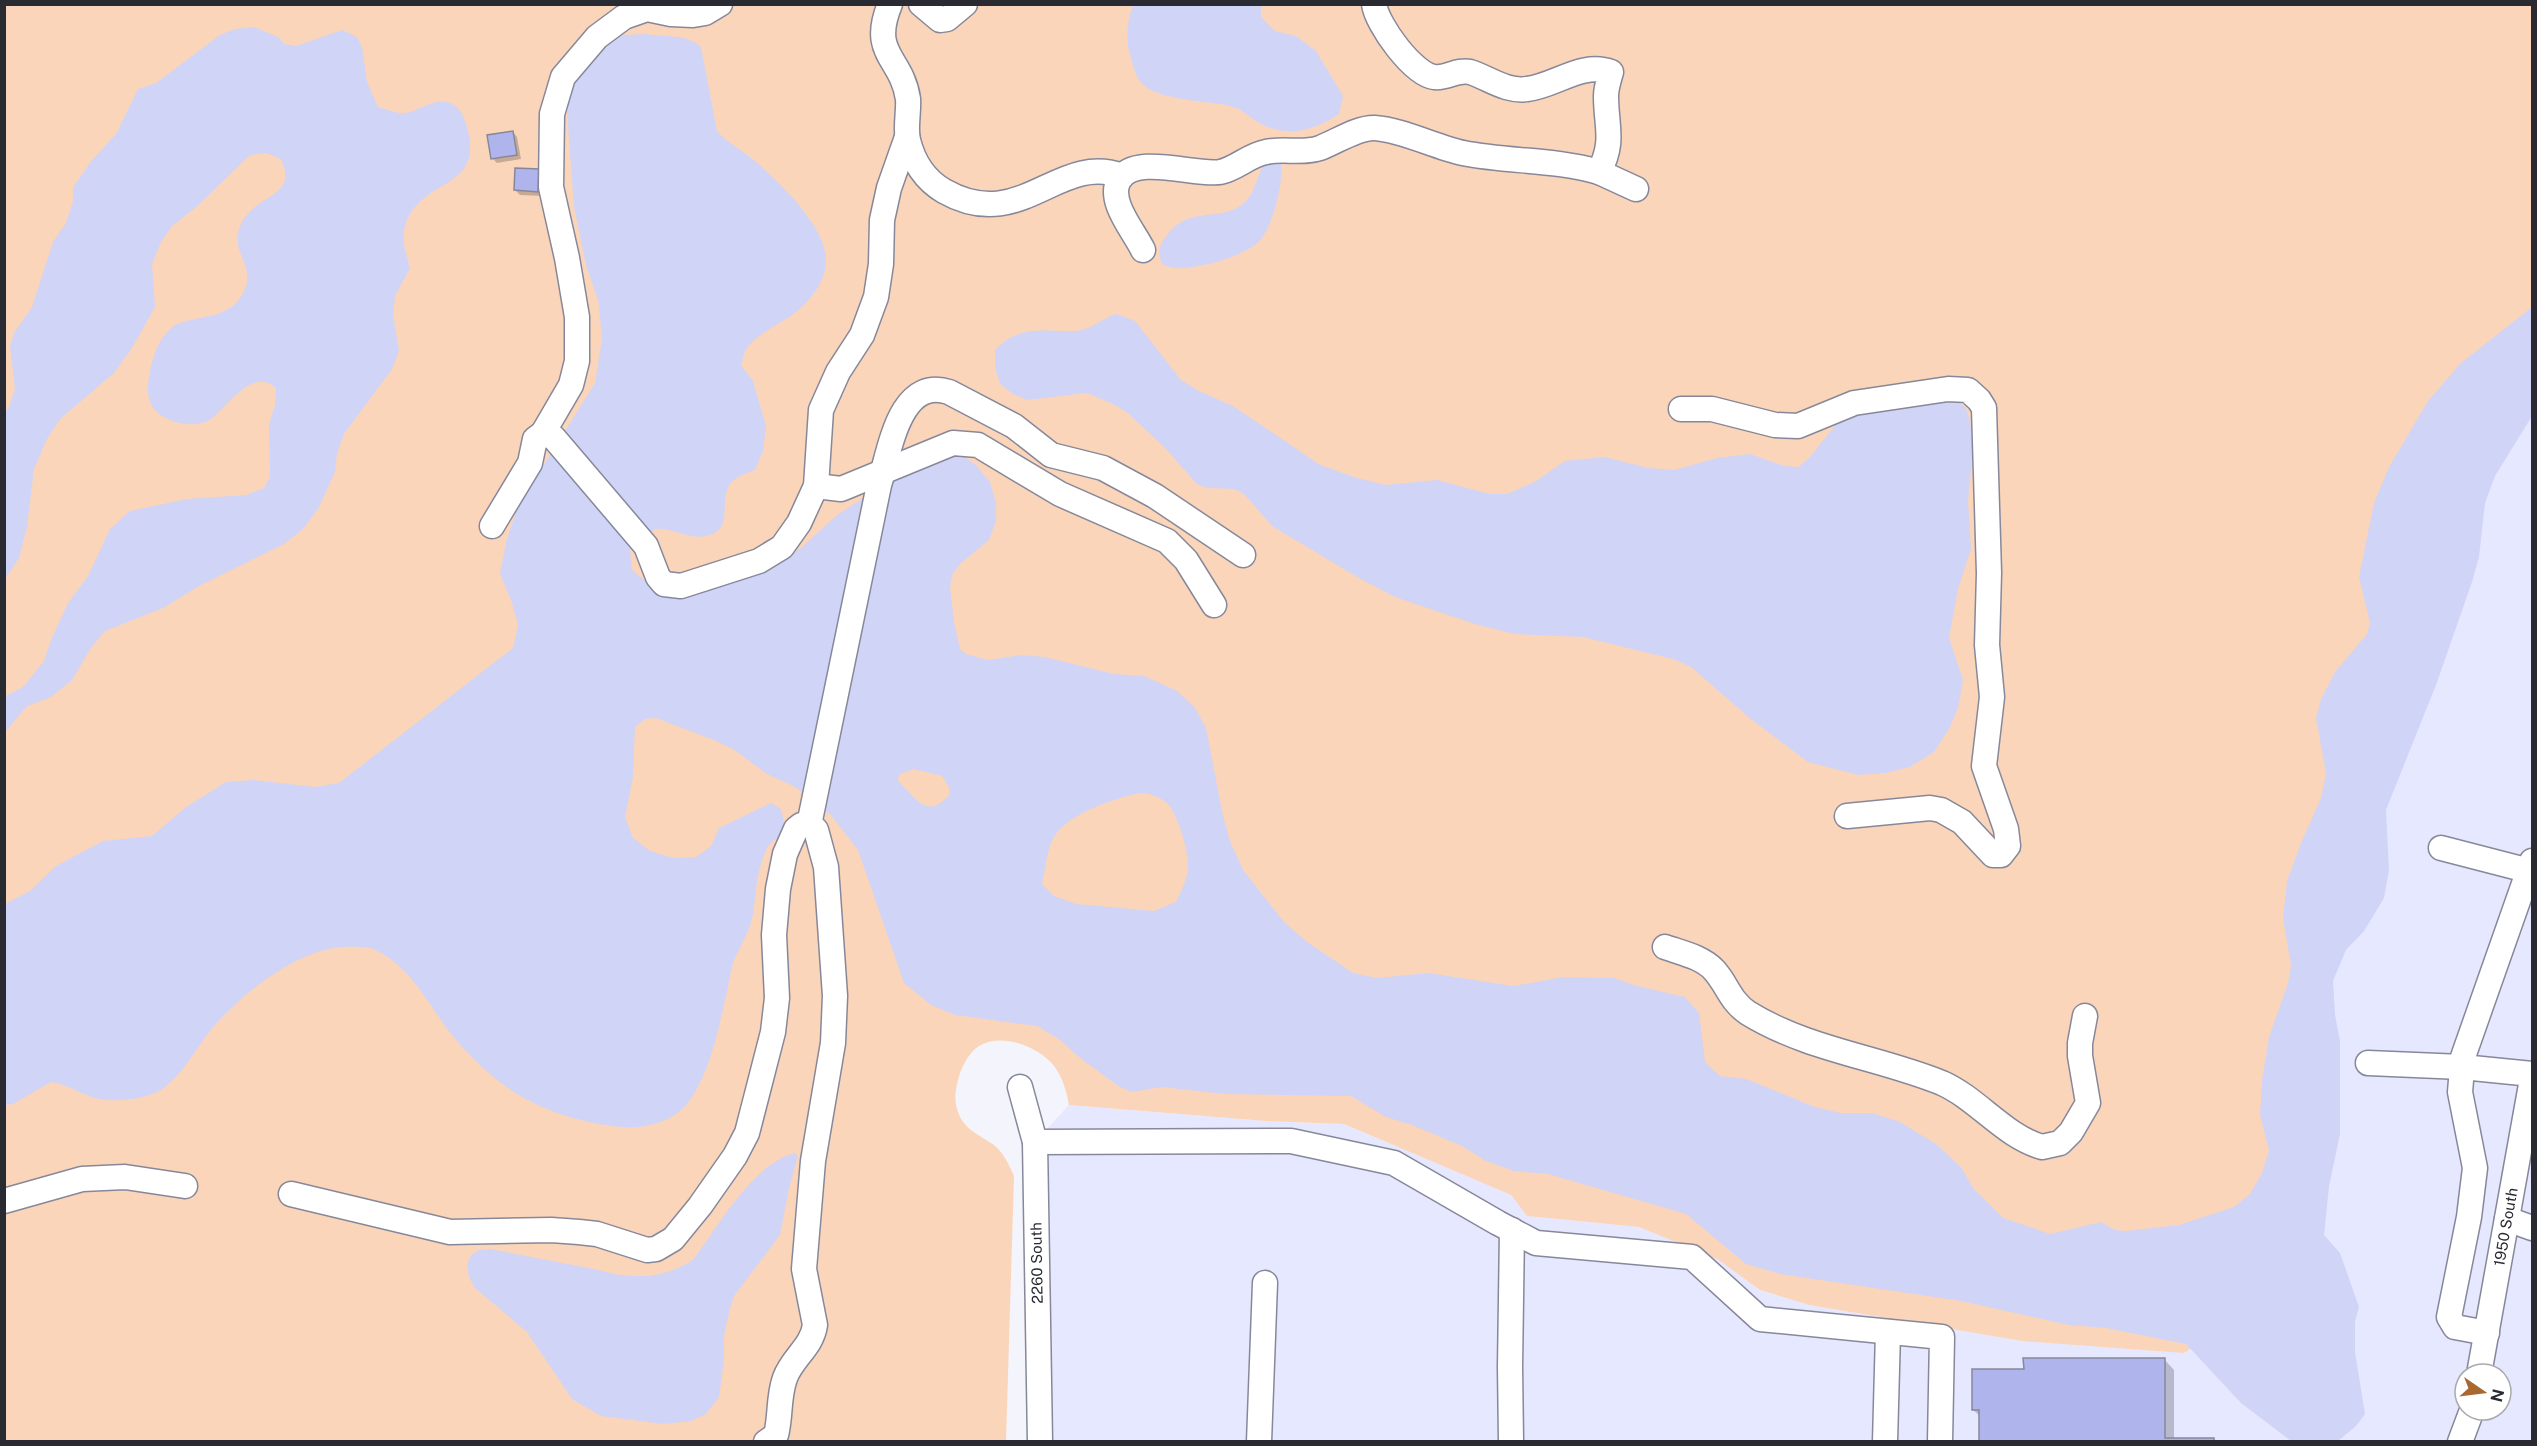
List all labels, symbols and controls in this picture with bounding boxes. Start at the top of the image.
street label: 1950 South [2490,1186,2521,1268]
street label: 2260 South [1027,1222,1046,1304]
north arrow [2453,1362,2513,1422]
text: N [2486,1387,2508,1404]

